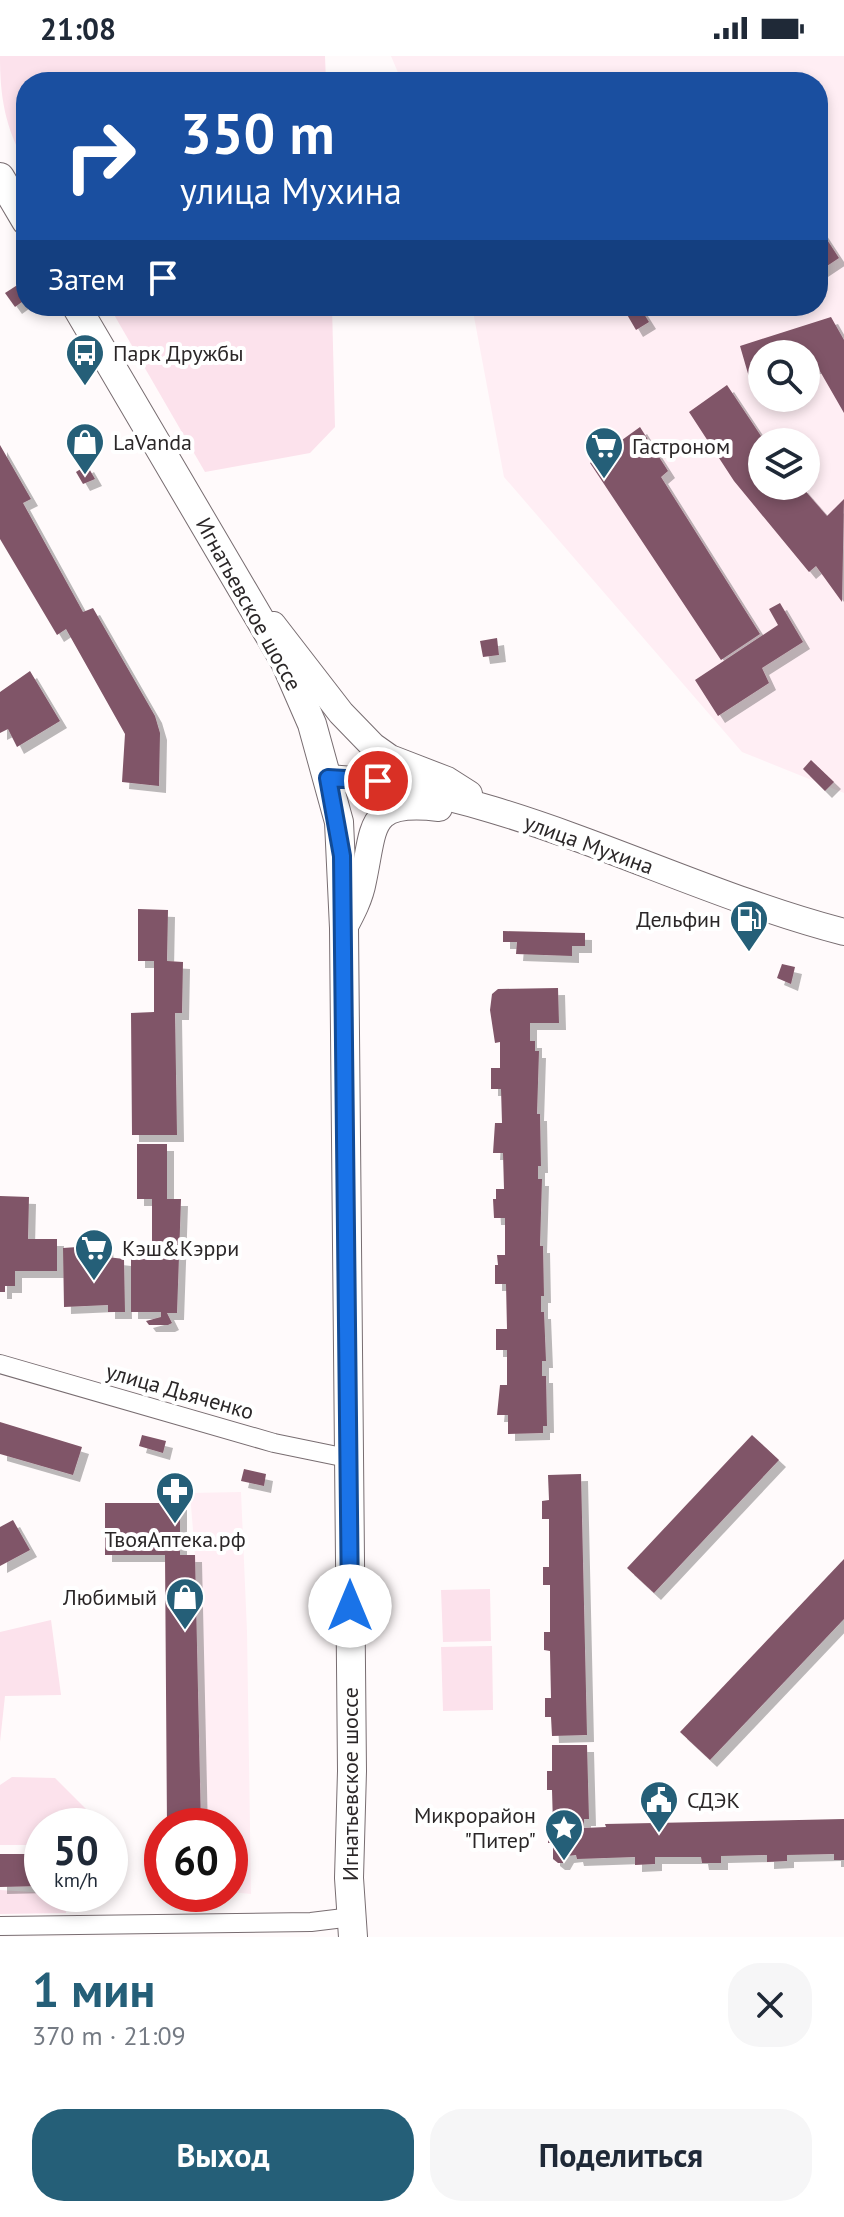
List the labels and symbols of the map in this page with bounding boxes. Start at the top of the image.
bus stop icon: Парк Дружбы [64,332,106,387]
place label: Парк Дружбы [113,339,244,367]
shop icon: LaVanda [64,421,106,476]
supermarket icon: Гастроном [583,425,625,480]
place label: LaVanda [113,428,192,456]
place label: Гастроном [632,432,730,460]
street label: Игнатьевское шоссе [190,512,308,696]
pin [344,747,412,815]
street label: улица Мухина [521,808,657,880]
fuel station icon: Дельфин [728,898,770,953]
place label: Дельфин [636,905,721,933]
supermarket icon: Кэш&Кэрри [73,1227,115,1282]
place label: Кэш&Кэрри [122,1234,239,1262]
street label: улица Дьяченко [103,1357,257,1425]
pharmacy icon: ТвояАптека.рф [154,1470,196,1525]
place label: ТвояАптека.рф [104,1525,246,1553]
position arrow [308,1564,392,1648]
shop icon: Любимый [164,1576,206,1631]
place label: Любимый [62,1583,157,1611]
street label: Игнатьевское шоссе [336,1687,364,1881]
public building icon: СДЭК [638,1779,680,1834]
place label: СДЭК [687,1786,740,1814]
place label: Микрорайон "Питер" [414,1801,536,1854]
place icon: Микрорайон "Питер" [543,1807,585,1862]
speed limit sign: 60 [144,1808,248,1912]

